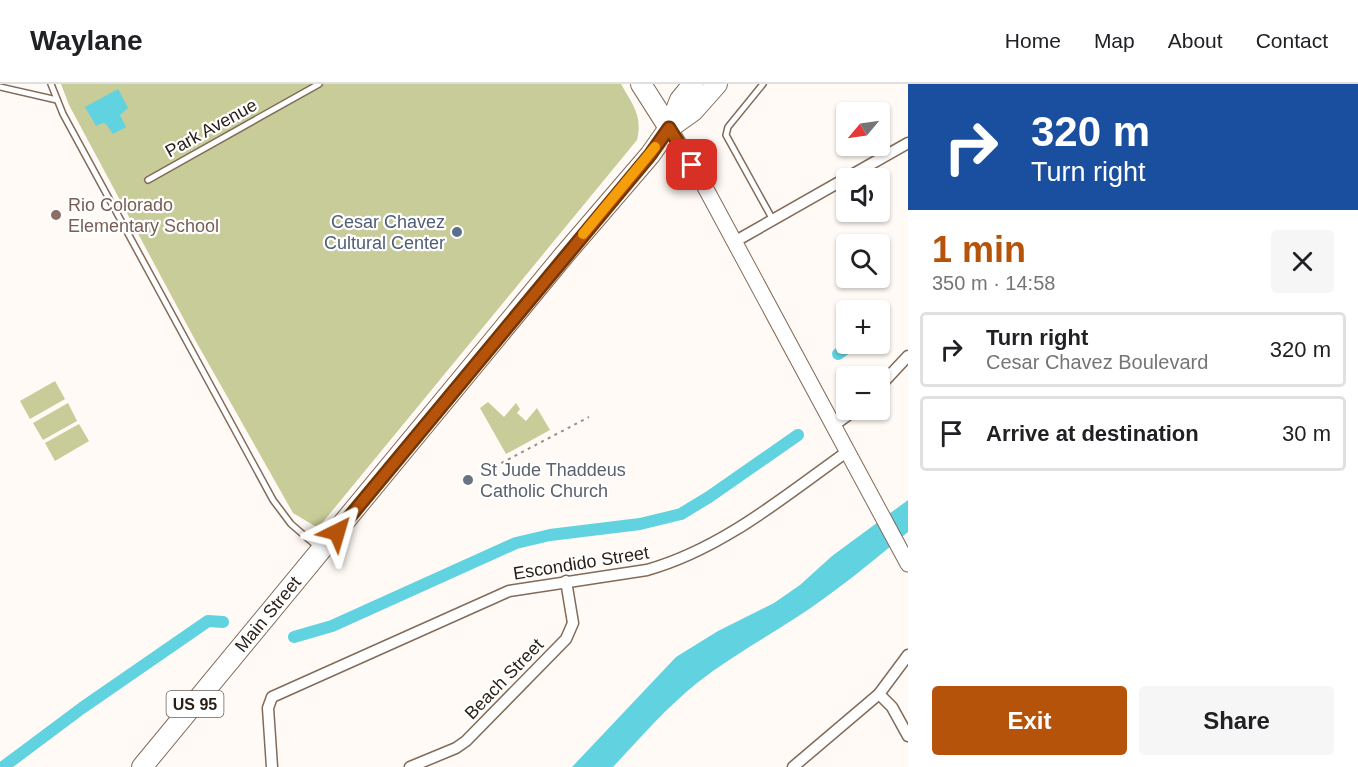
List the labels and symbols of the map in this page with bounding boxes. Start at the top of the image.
street label: Park Avenue [162,95,260,161]
north arrow [836,102,890,156]
pin [666,139,717,190]
place label: Rio Colorado Elementary School [68,195,219,236]
marker: Rio Colorado Elementary School [49,208,63,222]
place label: Cesar Chavez Cultural Center [324,212,445,253]
marker: Cesar Chavez Cultural Center [450,225,464,239]
place label: St Jude Thaddeus Catholic Church [480,460,626,501]
marker: St Jude Thaddeus Catholic Church [461,473,475,487]
position arrow [305,500,369,564]
street label: Escondido Street [512,542,650,584]
street label: Main Street [231,572,305,656]
street label: Beach Street [461,635,547,723]
road number: US 95 [166,691,224,717]

